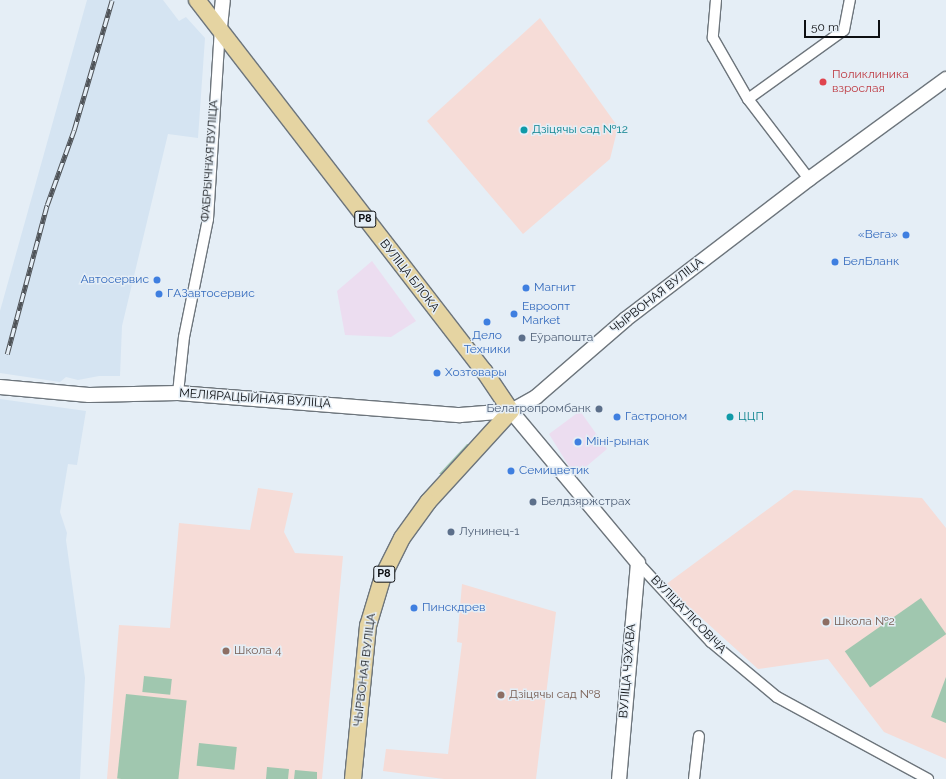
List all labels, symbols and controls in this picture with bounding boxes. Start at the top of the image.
scale bar [806,12,882,38]
text: 50 m [811,20,839,34]
place label: Поликлиника взрослая [832,68,909,96]
marker: Поликлиника взрослая [817,76,829,88]
street label: ФАБРЫЧНАЯ ВУЛІЦА [199,99,221,223]
place label: Дзіцячы сад №12 [532,123,628,137]
marker: Дзіцячы сад №12 [519,125,529,135]
road number: Р8 [354,210,376,228]
place label: «Вега» [858,228,898,242]
marker: «Вега» [901,230,911,240]
street label: ВУЛІЦА БЛОКА [376,237,442,315]
street label: ЧЫРВОНАЯ ВУЛІЦА [608,255,706,337]
place label: БелБланк [843,255,899,269]
marker: БелБланк [830,257,840,267]
place label: Автосервис [81,273,149,287]
marker: Автосервис [152,275,162,285]
place label: Магнит [534,281,576,295]
marker: Магнит [521,283,531,293]
place label: ГАЗавтосервис [167,287,255,301]
marker: ГАЗавтосервис [154,289,164,299]
place label: Евроопт Market [522,300,570,328]
marker: Евроопт Market [509,309,519,319]
marker: Дело Техники [482,317,492,327]
place label: Дело Техники [464,329,510,357]
place label: Еўрапошта [530,331,593,345]
marker: Еўрапошта [517,333,527,343]
place label: Хозтовары [445,366,507,380]
marker: Хозтовары [432,368,442,378]
street label: МЕЛІЯРАЦЫЙНАЯ ВУЛІЦА [179,387,331,411]
place label: Белагропромбанк [487,402,591,416]
marker: Белагропромбанк [594,404,604,414]
place label: Гастроном [625,410,687,424]
place label: ЦЦП [738,410,764,424]
marker: Гастроном [612,412,622,422]
marker: ЦЦП [725,412,735,422]
place label: Міні-рынак [586,435,649,449]
marker: Міні-рынак [573,437,583,447]
place label: Семицветик [519,464,589,478]
marker: Семицветик [506,466,516,476]
place label: Белдзяржстрах [541,495,631,509]
marker: Белдзяржстрах [528,497,538,507]
place label: Лунинец-1 [459,525,519,539]
marker: Лунинец-1 [446,527,456,537]
road number: Р8 [373,565,395,583]
street label: ВУЛІЦА ЛІСОВІЧА [647,573,729,657]
place label: Пинскдрев [422,601,485,615]
marker: Пинскдрев [409,603,419,613]
street label: ЧЫРВОНАЯ ВУЛІЦА [351,613,379,727]
place label: Школа №2 [834,615,895,629]
marker: Школа №2 [821,617,831,627]
street label: ВУЛІЦА ЧЭХАВА [617,623,639,719]
place label: Школа 4 [234,644,281,658]
marker: Школа 4 [221,646,231,656]
place label: Дзіцячы сад №8 [509,688,601,702]
marker: Дзіцячы сад №8 [496,690,506,700]

